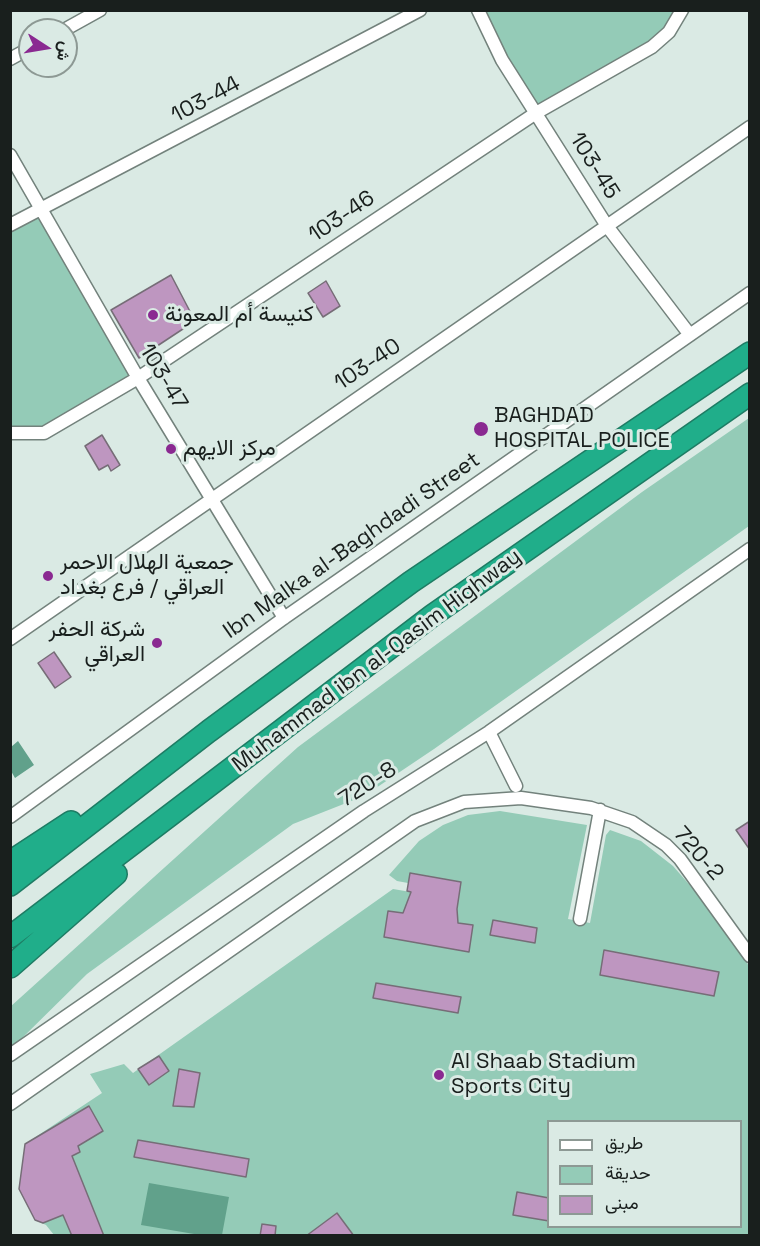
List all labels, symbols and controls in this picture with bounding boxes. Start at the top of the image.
north arrow [18,18,78,78]
text: ش [52,40,76,63]
street label: 103-44 [167,71,245,129]
street label: 103-45 [563,128,625,204]
street label: 103-46 [304,185,380,249]
place label: كنيسة أم المعونة [165,302,314,328]
marker: كنيسة أم المعونة [146,308,160,322]
street label: 103-40 [330,333,406,397]
street label: 103-47 [133,339,193,415]
place label: BAGHDAD HOSPITAL POLICE [494,403,670,454]
marker: BAGHDAD HOSPITAL POLICE [472,420,490,438]
place label: مركز الايهم [183,436,276,462]
marker: مركز الايهم [164,442,178,456]
street label: Ibn Malka al-Baghdadi Street [219,447,485,645]
street label: Muhammad ibn al-Qasim Highway [227,544,527,778]
place label: جمعية الهلال الاحمر العراقي / فرع بغداد [60,550,234,602]
marker: جمعية الهلال الاحمر العراقي / فرع بغداد [41,569,55,583]
place label: شركة الحفر العراقي [48,617,145,668]
marker: شركة الحفر العراقي [150,636,164,650]
street label: 720-8 [334,757,402,813]
street label: 720-2 [667,822,729,886]
place label: Al Shaab Stadium Sports City [451,1049,636,1100]
marker: Al Shaab Stadium Sports City [432,1068,446,1082]
legend [547,1120,742,1228]
text: طريق [605,1131,643,1154]
text: حديقة [605,1161,651,1184]
text: مبنى [605,1191,639,1214]

